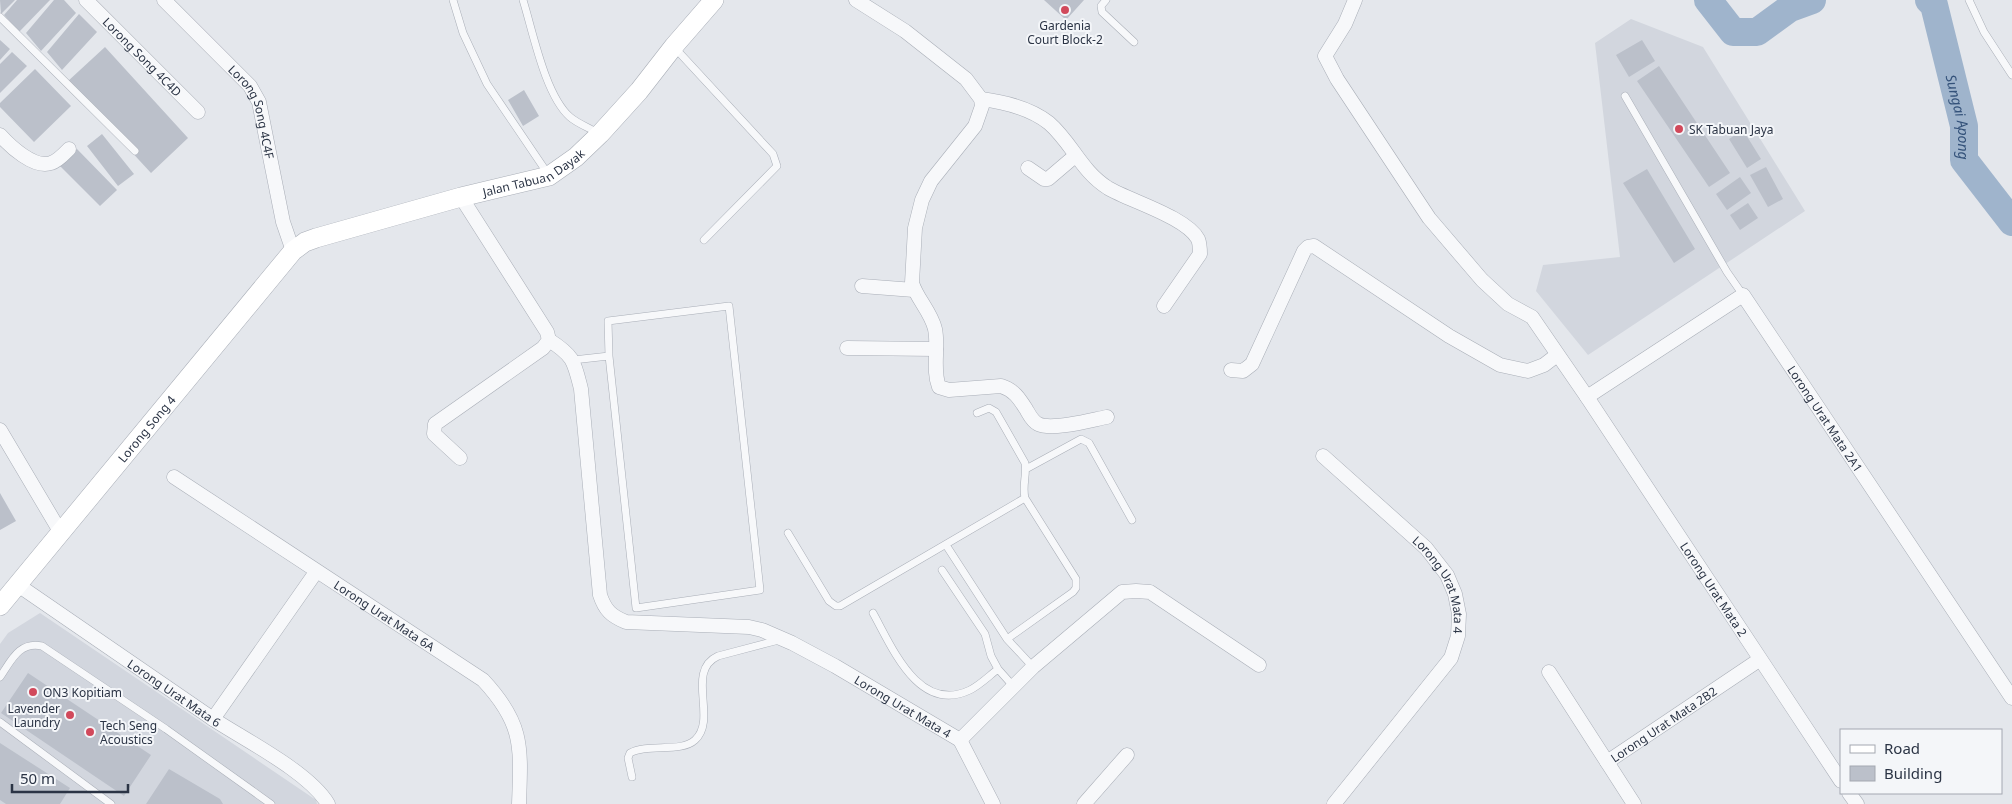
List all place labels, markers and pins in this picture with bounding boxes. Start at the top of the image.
marker: Gardenia Court Block-2 [1059,4,1071,16]
place label: Gardenia Court Block-2 [1027,17,1103,48]
place label: SK Tabuan Jaya [1689,121,1774,138]
marker: SK Tabuan Jaya [1673,123,1685,135]
place label: ON3 Kopitiam [43,684,122,701]
marker: ON3 Kopitiam [27,686,39,698]
place label: Lavender Laundry [8,700,61,731]
marker: Lavender Laundry [64,709,76,721]
place label: Tech Seng Acoustics [100,717,157,748]
marker: Tech Seng Acoustics [84,726,96,738]

